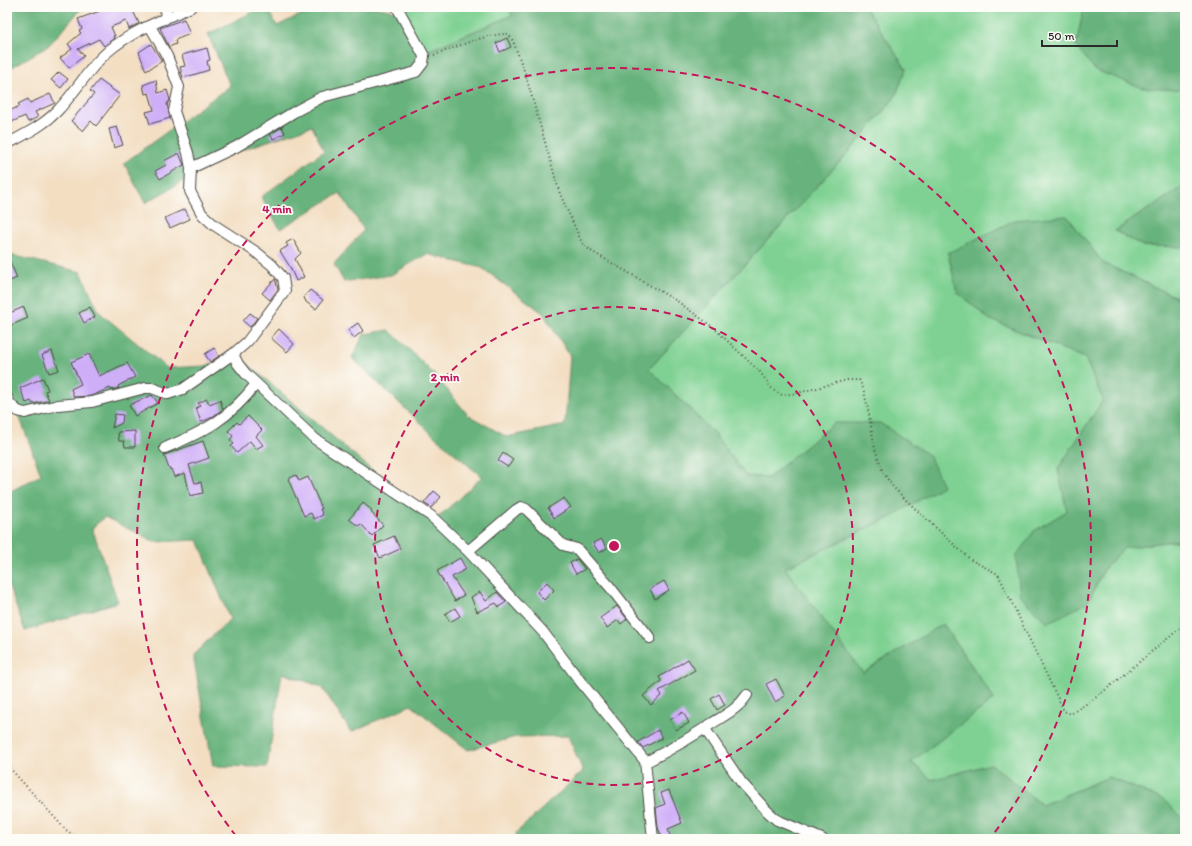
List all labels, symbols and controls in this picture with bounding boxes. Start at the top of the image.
scale bar [1042,22,1117,48]
text: 50 m [1048,29,1074,43]
text: 4 min [262,202,292,216]
text: 2 min [431,370,460,384]
centre of rings [607,539,621,553]

